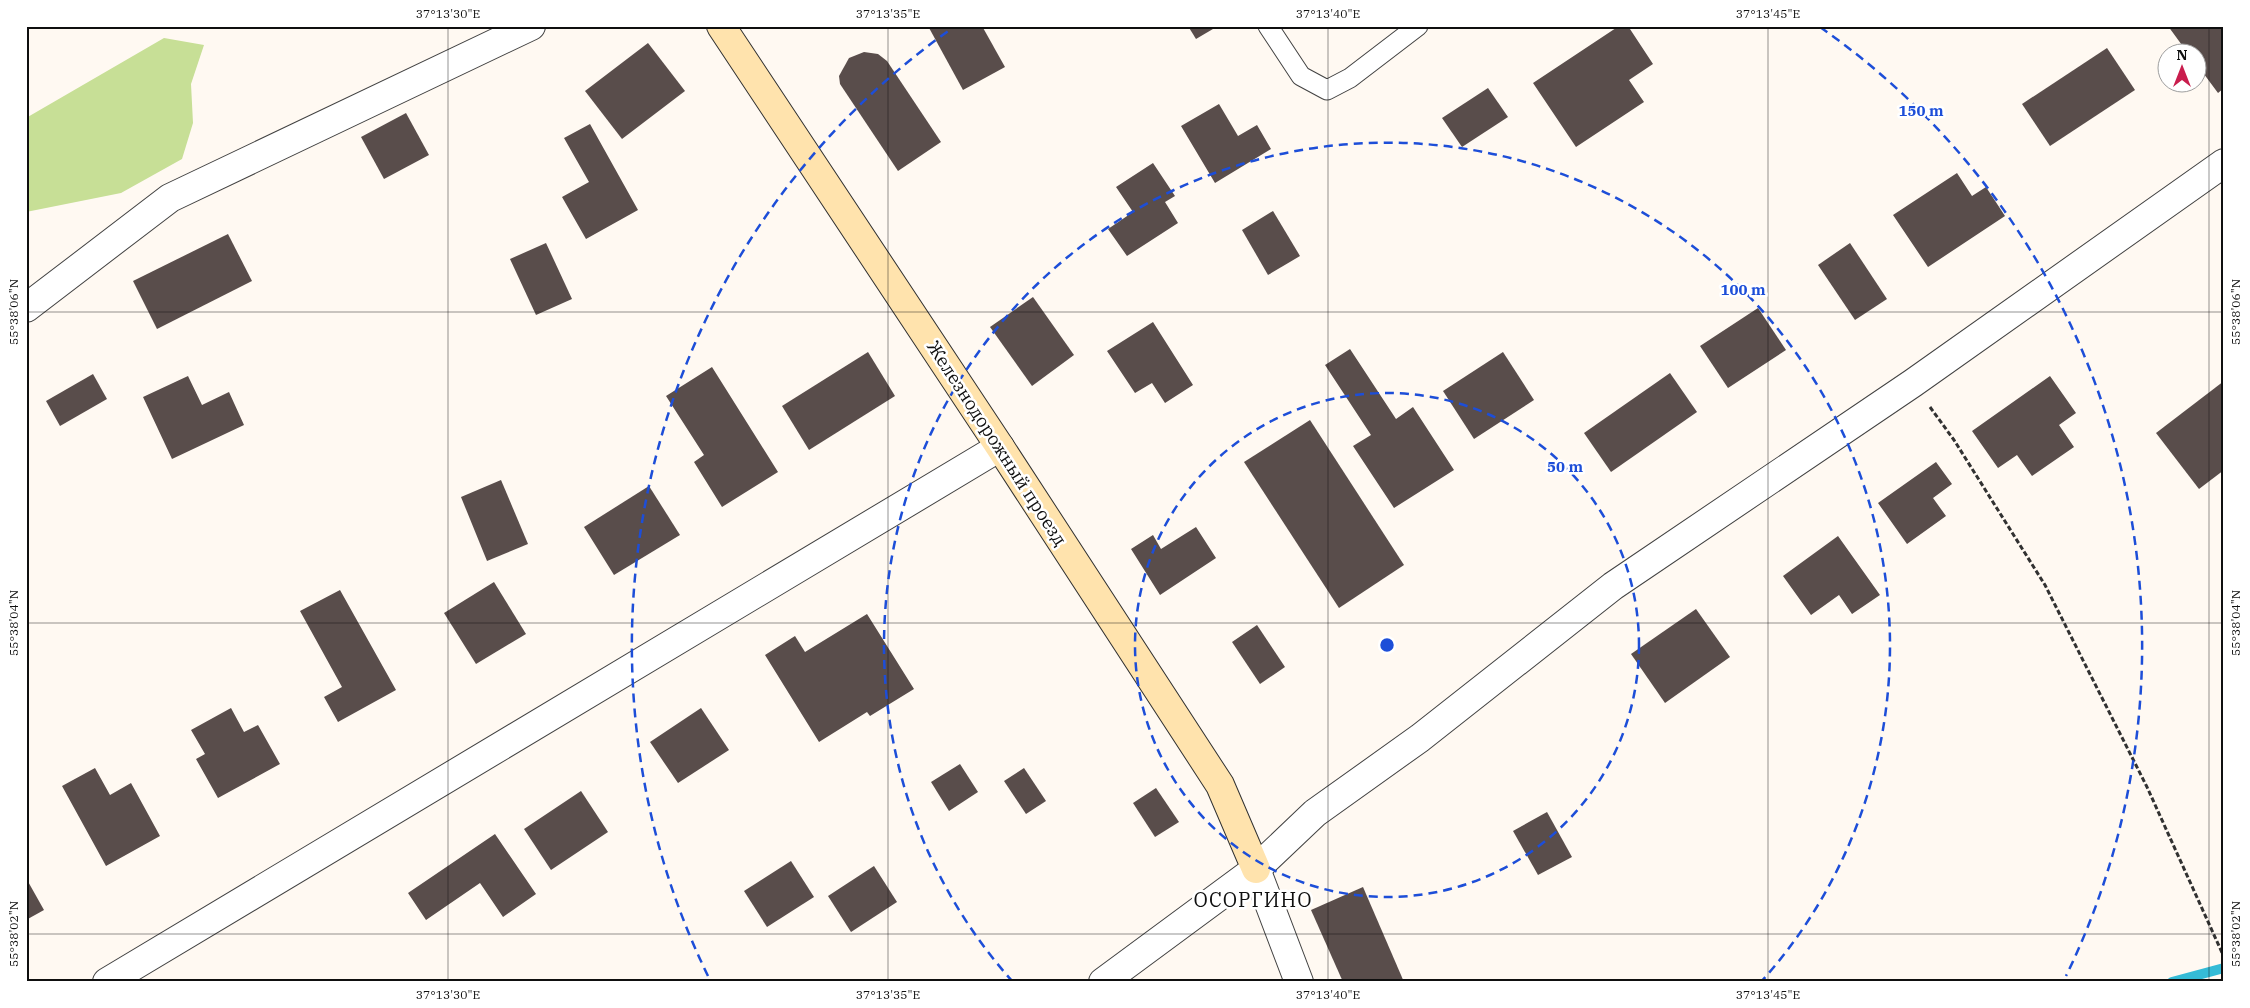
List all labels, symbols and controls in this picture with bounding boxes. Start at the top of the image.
text: 37°13'30"E [416,6,480,21]
text: 37°13'35"E [856,6,920,21]
text: 37°13'40"E [1296,6,1360,21]
text: 37°13'45"E [1736,6,1800,21]
north arrow [2158,42,2208,92]
text: N [2176,46,2188,64]
text: 150 m [1898,101,1944,120]
text: 55°38'06"N [6,279,21,345]
text: 55°38'06"N [2228,279,2243,345]
text: 100 m [1720,280,1766,299]
street label: Железнодорожный проезд [922,336,1072,550]
text: 50 m [1547,457,1583,476]
text: 55°38'04"N [6,590,21,656]
text: 55°38'04"N [2228,590,2243,656]
centre of rings [1378,636,1396,654]
district label: ОСОРГИНО [1193,886,1313,913]
text: 55°38'02"N [6,901,21,967]
text: 55°38'02"N [2228,901,2243,967]
text: 37°13'30"E [416,987,480,1002]
text: 37°13'35"E [856,987,920,1002]
text: 37°13'40"E [1296,987,1360,1002]
text: 37°13'45"E [1736,987,1800,1002]

